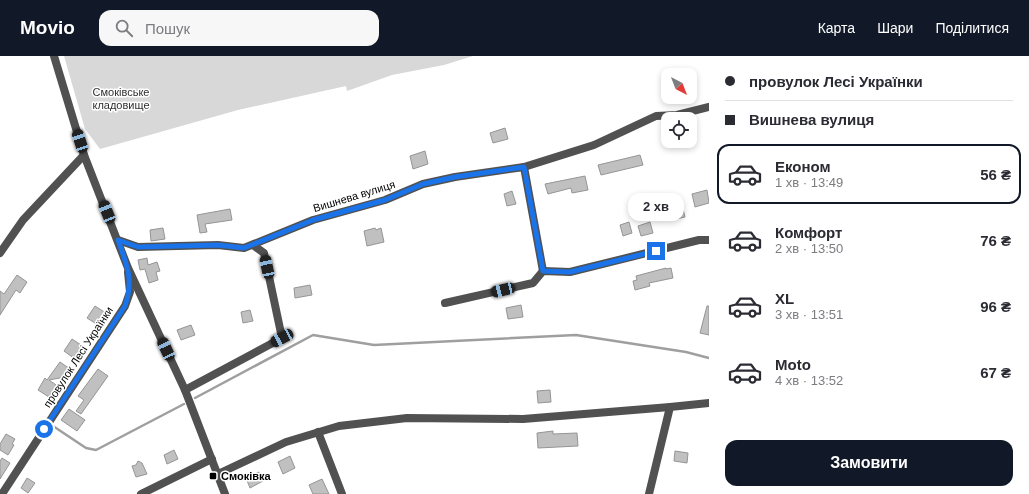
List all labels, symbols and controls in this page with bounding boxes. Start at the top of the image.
search box [99,10,379,46]
text: Movio [20,17,75,38]
icon: search [113,17,135,39]
text: Пошук [145,20,190,37]
text: Карта [818,20,855,36]
text: Шари [877,20,913,36]
text: Поділитися [935,20,1009,36]
north arrow [661,68,697,104]
map controls [661,68,697,148]
text: провулок Лесі Українки [749,73,923,90]
park label: Смоківське кладовище [92,86,150,111]
text: Вишнева вулиця [749,111,874,128]
button: locate [661,112,697,148]
car [71,128,89,154]
icon: car [727,156,763,192]
text: Економ [775,158,831,175]
text: 56 ₴ [980,166,1011,183]
text: 1 хв · 13:49 [775,175,843,190]
street label: Вишнева вулиця [312,178,396,214]
callout: 2 хв [628,193,684,221]
car [97,199,117,225]
text: 2 хв [643,199,669,214]
icon: car [727,222,763,258]
text: Комфорт [775,224,842,241]
text: 76 ₴ [980,232,1011,249]
text: 2 хв · 13:50 [775,241,843,256]
route end [647,242,665,260]
car [259,254,275,280]
car [490,281,516,299]
icon: car [727,288,763,324]
text: XL [775,290,794,307]
text: 96 ₴ [980,298,1011,315]
street label: провулок Лесі Українки [41,304,115,410]
text: 3 хв · 13:51 [775,307,843,322]
car [269,327,295,349]
car [155,336,177,362]
icon: car [727,354,763,390]
text: Moto [775,356,811,373]
text: 67 ₴ [980,364,1011,381]
text: 4 хв · 13:52 [775,373,843,388]
route start [35,420,53,438]
button: Замовити [725,440,1013,486]
place label: Смоківка [221,470,271,482]
marker: Смоківка [208,471,218,481]

